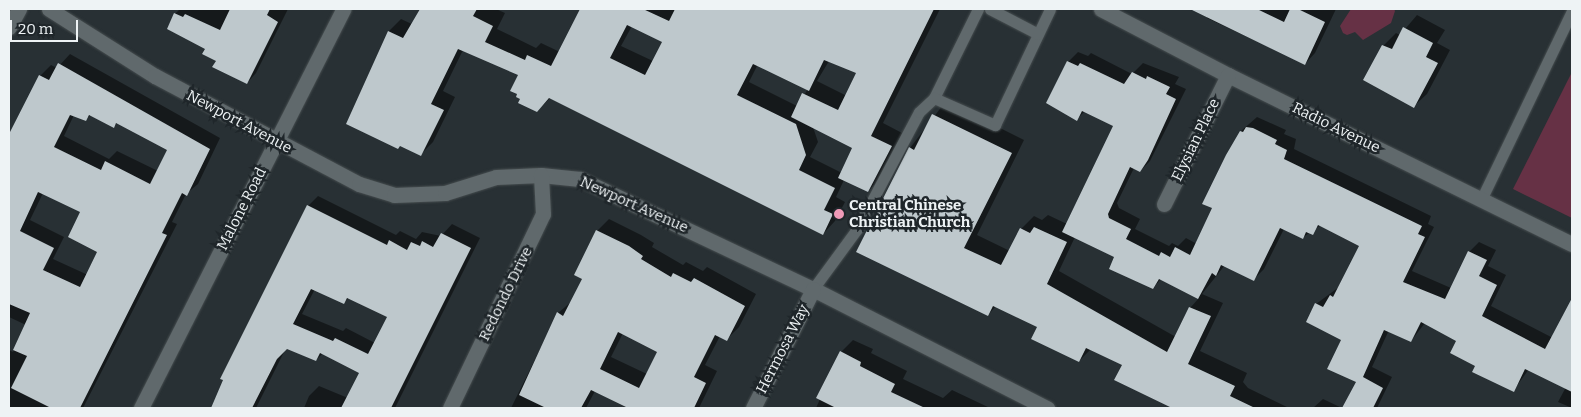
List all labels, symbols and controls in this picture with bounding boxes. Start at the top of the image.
scale bar [12,10,80,42]
text: 20 m [18,20,53,38]
street label: Newport Avenue [183,87,295,157]
street label: Elysian Place [1168,96,1224,184]
street label: Radio Avenue [1289,99,1383,157]
street label: Malone Road [213,165,271,253]
street label: Newport Avenue [577,173,691,237]
place label: Central Chinese Christian Church [849,196,970,231]
marker: Central Chinese Christian Church [833,208,845,220]
street label: Redondo Drive [475,244,537,344]
street label: Hermosa Way [753,302,813,396]

